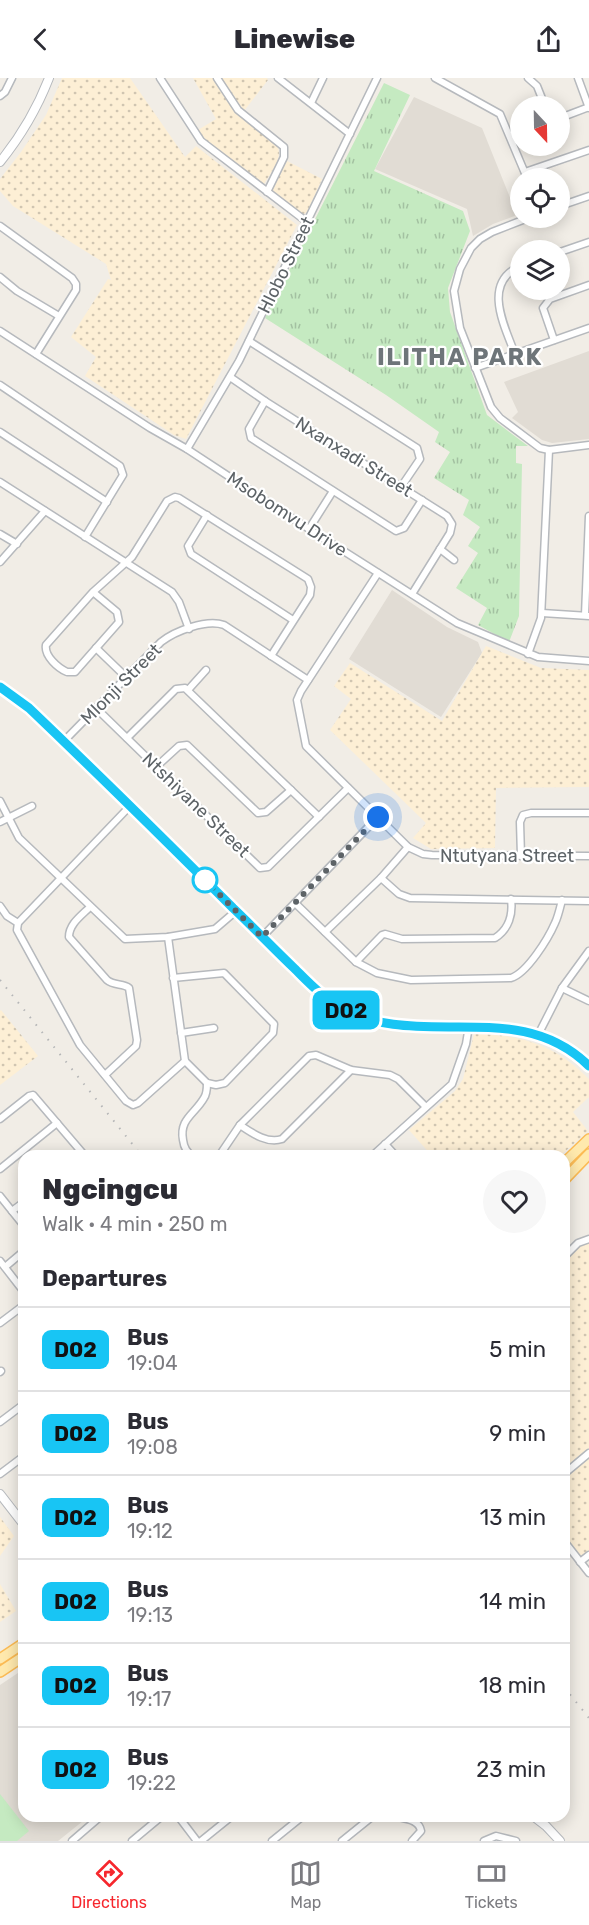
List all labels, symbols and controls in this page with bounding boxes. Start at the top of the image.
icon: back [24,23,57,56]
text: Linewise [234,23,355,55]
icon: share [532,23,565,56]
north arrow [510,96,570,156]
map controls [510,96,570,300]
button: locate [510,168,570,228]
street label: Hlobo Street [253,213,319,317]
button: layers [510,240,570,300]
district label: ILITHA PARK [377,343,543,371]
street label: Nxanxadi Street [291,412,417,502]
street label: Msobomvu Drive [223,467,351,561]
street label: Mlonji Street [76,639,166,729]
street label: Ntshiyane Street [138,748,254,862]
your location [363,802,393,832]
street label: Ntutyana Street [440,845,574,867]
unlabelled marker [192,867,218,893]
line badge: D02 [312,990,380,1030]
text: D02 [325,998,367,1023]
button: heart [483,1170,546,1233]
text: Ngcingcu [42,1173,178,1206]
text: Walk · 4 min · 250 m [42,1212,227,1236]
text: Departures [42,1265,167,1292]
text: Bus [127,1324,169,1351]
text: 5 min [489,1336,546,1363]
text: D02 [54,1337,97,1362]
text: 19:04 [127,1351,178,1375]
text: Bus [127,1408,169,1435]
text: 9 min [489,1420,546,1447]
text: D02 [54,1421,97,1446]
text: 19:08 [127,1435,178,1459]
text: Bus [127,1492,169,1519]
text: 13 min [480,1504,546,1531]
text: D02 [54,1505,97,1530]
text: 19:12 [127,1519,173,1543]
text: Bus [127,1576,169,1603]
text: 14 min [479,1588,546,1615]
text: D02 [54,1589,97,1614]
text: 19:13 [127,1603,173,1627]
text: Bus [127,1660,169,1687]
text: 18 min [479,1672,546,1699]
text: D02 [54,1673,97,1698]
text: 19:17 [127,1687,171,1711]
text: Bus [127,1744,169,1771]
text: 23 min [476,1756,546,1783]
text: D02 [54,1757,97,1782]
text: 19:22 [127,1771,176,1795]
tab: Directions [71,1857,147,1912]
tab: Map [289,1857,322,1912]
tab: Tickets [465,1857,518,1912]

